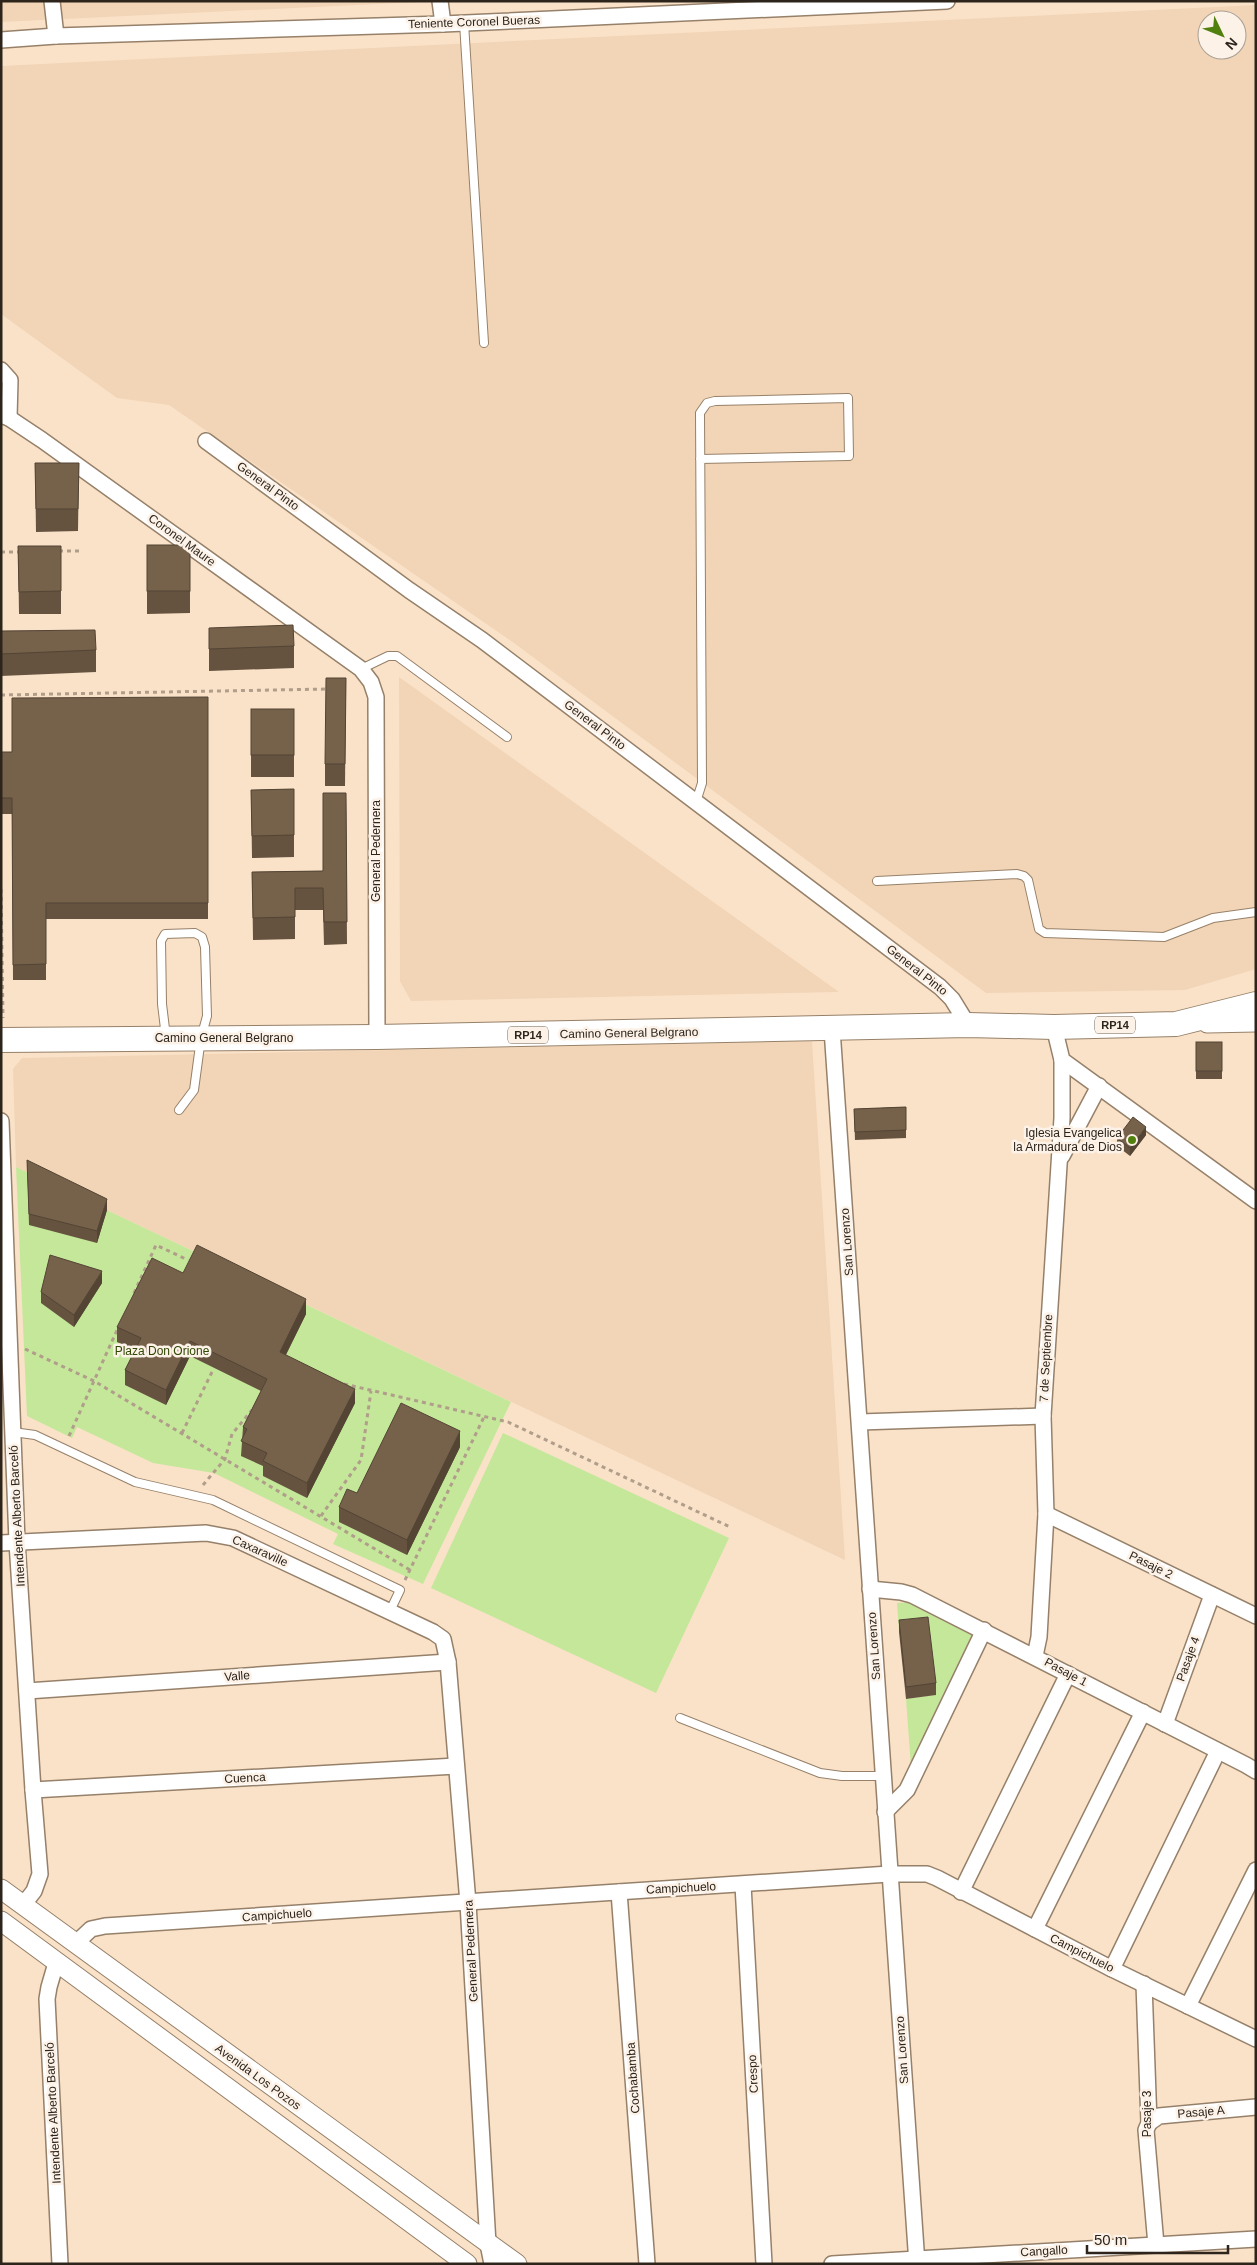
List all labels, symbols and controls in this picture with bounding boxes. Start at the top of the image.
north arrow [1197,10,1247,60]
street label: Teniente Coronel Bueras [408,13,540,31]
text: N [1222,35,1241,53]
street label: General Pinto [234,459,302,513]
street label: Coronel Maure [146,511,218,569]
street label: General Pinto [561,697,629,753]
street label: General Pedernera [369,800,383,902]
street label: General Pinto [884,942,950,998]
road number: RP14 [1095,1016,1135,1034]
street label: Camino General Belgrano [560,1025,699,1041]
road number: RP14 [508,1026,548,1044]
street label: Camino General Belgrano [155,1031,294,1045]
place label: Iglesia Evangelica la Armadura de Dios [1013,1126,1122,1154]
marker: Iglesia Evangelica la Armadura de Dios [1126,1134,1138,1146]
street label: San Lorenzo [838,1207,856,1276]
street label: 7 de Septiembre [1037,1313,1055,1402]
park label: Plaza Don Orione [115,1344,210,1358]
street label: Intendente Alberto Barceló [6,1445,28,1587]
street label: Caxaraville [230,1533,290,1570]
street label: Pasaje 2 [1127,1548,1175,1582]
street label: San Lorenzo [865,1611,883,1680]
street label: Pasaje 4 [1173,1634,1203,1683]
street label: Pasaje 1 [1042,1655,1090,1689]
street label: Valle [224,1668,251,1684]
street label: Cuenca [224,1770,266,1786]
street label: Campichuelo [646,1879,717,1897]
street label: General Pedernera [461,1899,481,2002]
street label: Campichuelo [242,1906,313,1924]
street label: Campichuelo [1048,1931,1117,1975]
street label: San Lorenzo [893,2015,911,2084]
street label: Avenida Los Pozos [212,2041,304,2113]
street label: Intendente Alberto Barceló [42,2042,64,2184]
street label: Cochabamba [624,2042,642,2114]
street label: Crespo [745,2054,761,2094]
street label: Pasaje 3 [1140,2090,1154,2137]
street label: Pasaje A [1177,2103,1225,2121]
scale bar [1087,2222,1228,2254]
text: 50 m [1094,2231,1127,2248]
street label: Cangallo [1020,2243,1068,2259]

